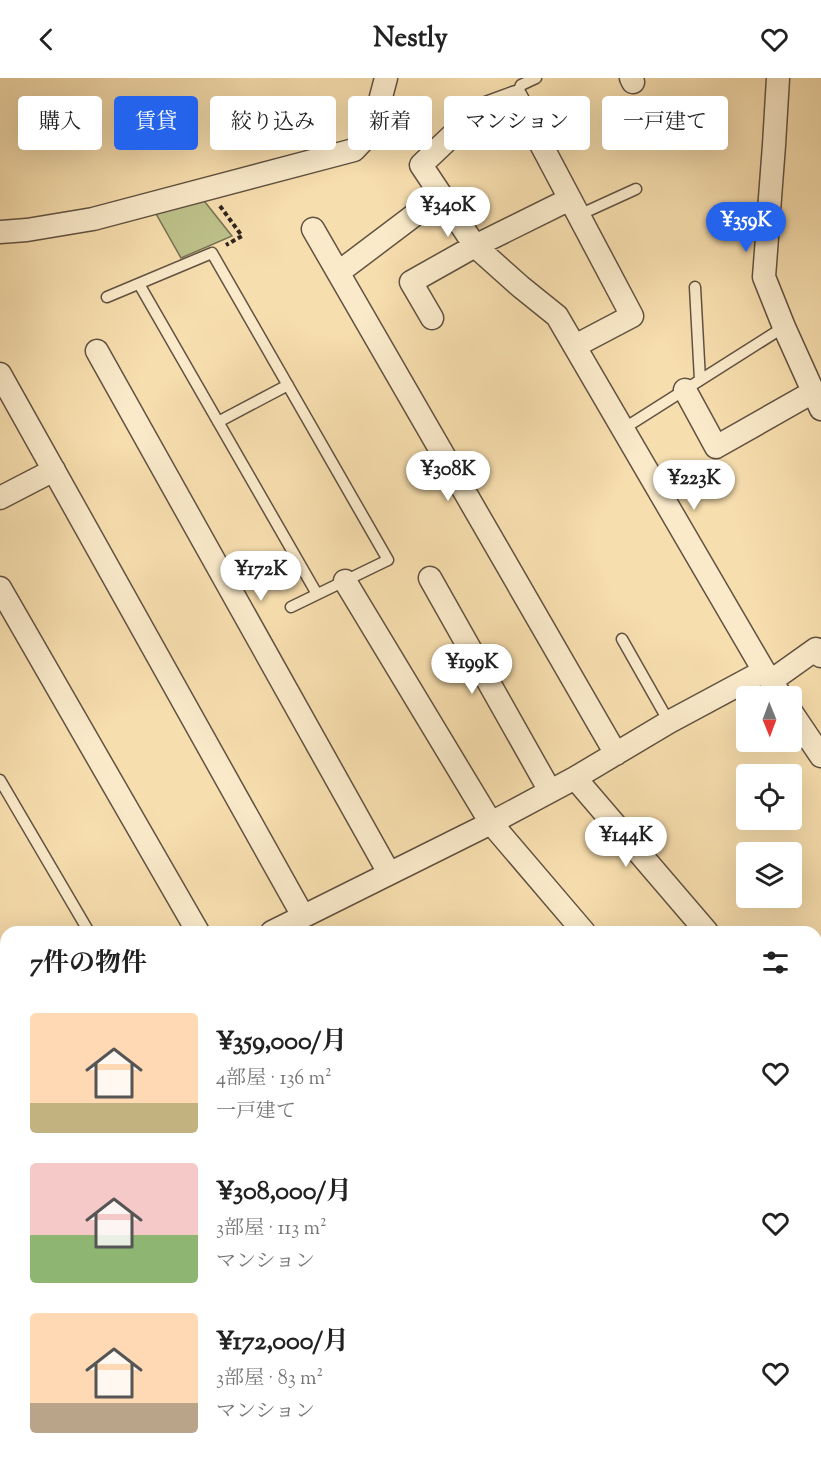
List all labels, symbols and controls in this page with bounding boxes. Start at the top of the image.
text: Nestly [373,20,448,59]
icon: back [30,23,63,56]
icon: heart [758,23,791,56]
chip: 購入 [18,96,102,150]
chip: 賃貸 [114,96,198,150]
chip: 絞り込み [210,96,336,150]
chip: 新着 [348,96,432,150]
chip: マンション [444,96,590,150]
chip: 一戸建て [602,96,728,150]
pin: ¥340K [406,187,490,238]
text: ¥340K [420,192,476,221]
pin: ¥359K [704,202,788,253]
text: ¥359K [720,207,772,236]
pin: ¥308K [406,451,490,502]
text: ¥308K [420,456,476,485]
pin: ¥223K [652,460,736,511]
text: ¥223K [667,465,721,494]
pin: ¥172K [219,551,303,602]
text: ¥172K [234,556,288,585]
pin: ¥199K [430,644,514,695]
text: ¥199K [445,649,499,678]
north arrow [736,686,802,752]
map controls [736,686,802,908]
button: locate [736,764,802,830]
pin: ¥144K [584,817,668,868]
text: ¥144K [599,822,653,851]
button: layers [736,842,802,908]
text: 7件の物件 [30,946,147,983]
icon: filters [759,946,792,979]
text: ¥359,000/月 [216,1024,347,1061]
icon: home [78,1037,150,1109]
icon: heart [759,1057,792,1090]
text: 4部屋 · 136 m² [216,1065,332,1094]
text: 一戸建て [216,1098,296,1127]
text: ¥308,000/月 [216,1174,352,1211]
icon: home [78,1187,150,1259]
icon: heart [759,1207,792,1240]
text: 3部屋 · 113 m² [216,1215,327,1244]
text: マンション [216,1248,315,1277]
text: ¥172,000/月 [216,1324,349,1361]
icon: home [78,1337,150,1409]
icon: heart [759,1357,792,1390]
text: 3部屋 · 83 m² [216,1365,323,1394]
text: マンション [216,1398,315,1427]

